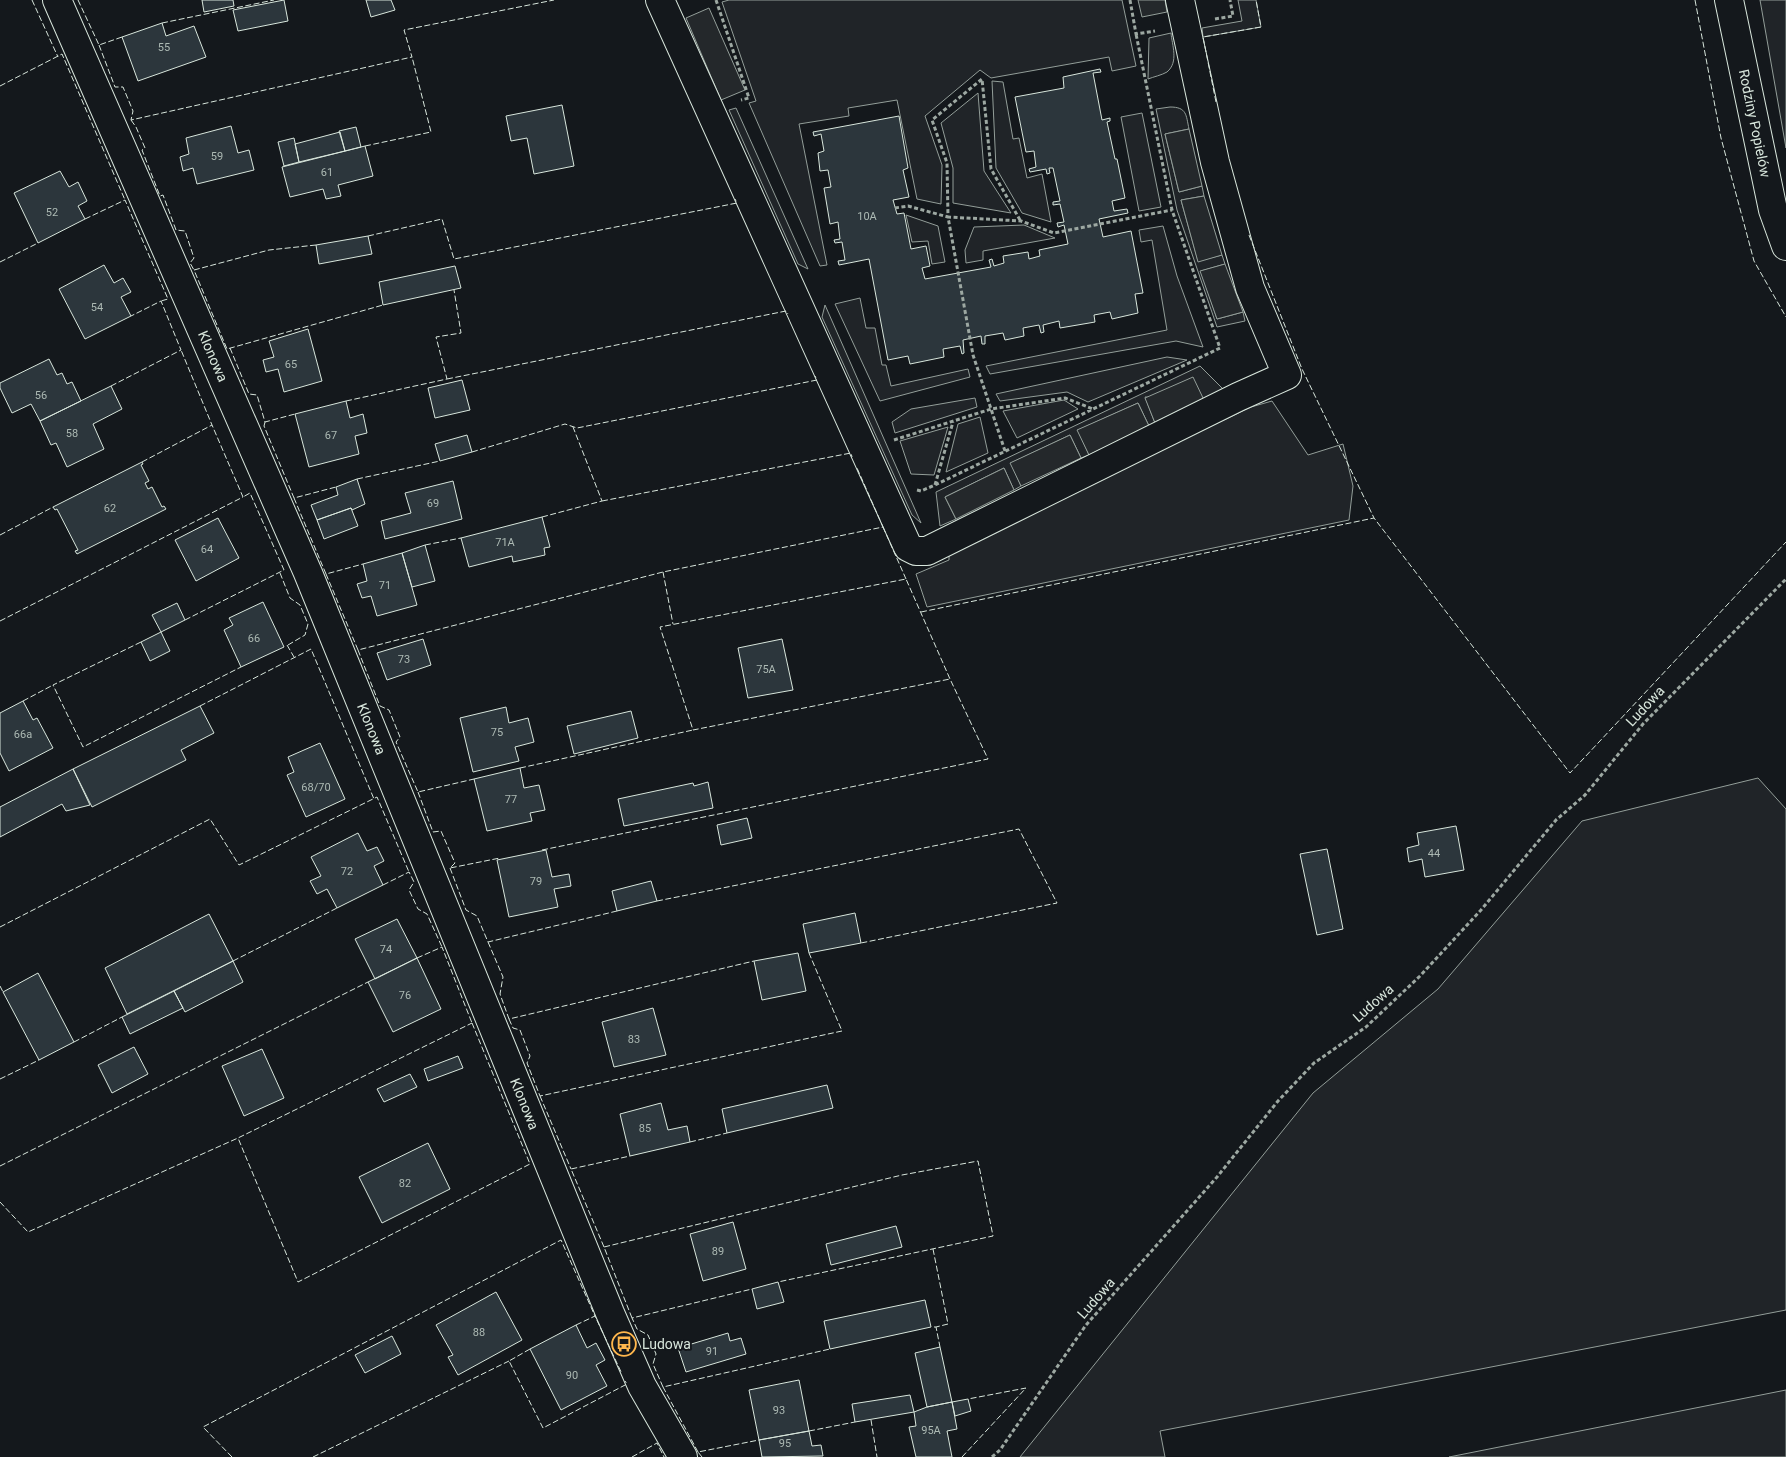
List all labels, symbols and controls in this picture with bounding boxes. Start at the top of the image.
house number: 55 [158,41,170,54]
street label: Rodziny Popielów [1736,68,1774,179]
house number: 59 [211,150,223,163]
house number: 61 [321,166,333,179]
house number: 52 [46,206,58,219]
house number: 10A [857,210,878,223]
house number: 54 [91,301,103,314]
street label: Klonowa [195,328,231,384]
house number: 65 [285,358,297,371]
house number: 56 [35,389,47,402]
house number: 58 [66,427,78,440]
house number: 67 [325,429,337,442]
house number: 69 [427,497,439,510]
house number: 62 [104,502,116,515]
house number: 71A [495,536,516,549]
house number: 64 [201,543,213,556]
house number: 71 [379,579,391,592]
house number: 66 [248,632,260,645]
house number: 73 [398,653,410,666]
house number: 75A [756,663,777,676]
street label: Ludowa [1622,683,1668,729]
street label: Klonowa [354,701,389,757]
house number: 75 [491,726,503,739]
house number: 66a [14,728,32,741]
house number: 68/70 [301,781,331,794]
house number: 77 [505,793,517,806]
house number: 44 [1428,847,1440,860]
house number: 72 [341,865,353,878]
house number: 79 [530,875,542,888]
house number: 74 [380,943,392,956]
street label: Ludowa [1349,981,1397,1025]
house number: 76 [399,989,411,1002]
house number: 83 [628,1033,640,1046]
street label: Klonowa [507,1076,542,1132]
house number: 85 [639,1122,651,1135]
house number: 82 [399,1177,411,1190]
house number: 89 [712,1245,724,1258]
street label: Ludowa [1074,1274,1118,1322]
house number: 88 [473,1326,485,1339]
bus stop icon: Ludowa [611,1331,637,1357]
place label: Ludowa [642,1336,691,1352]
house number: 91 [706,1345,718,1358]
house number: 90 [566,1369,578,1382]
house number: 93 [773,1404,785,1417]
house number: 95A [921,1424,942,1437]
house number: 95 [779,1437,791,1450]

